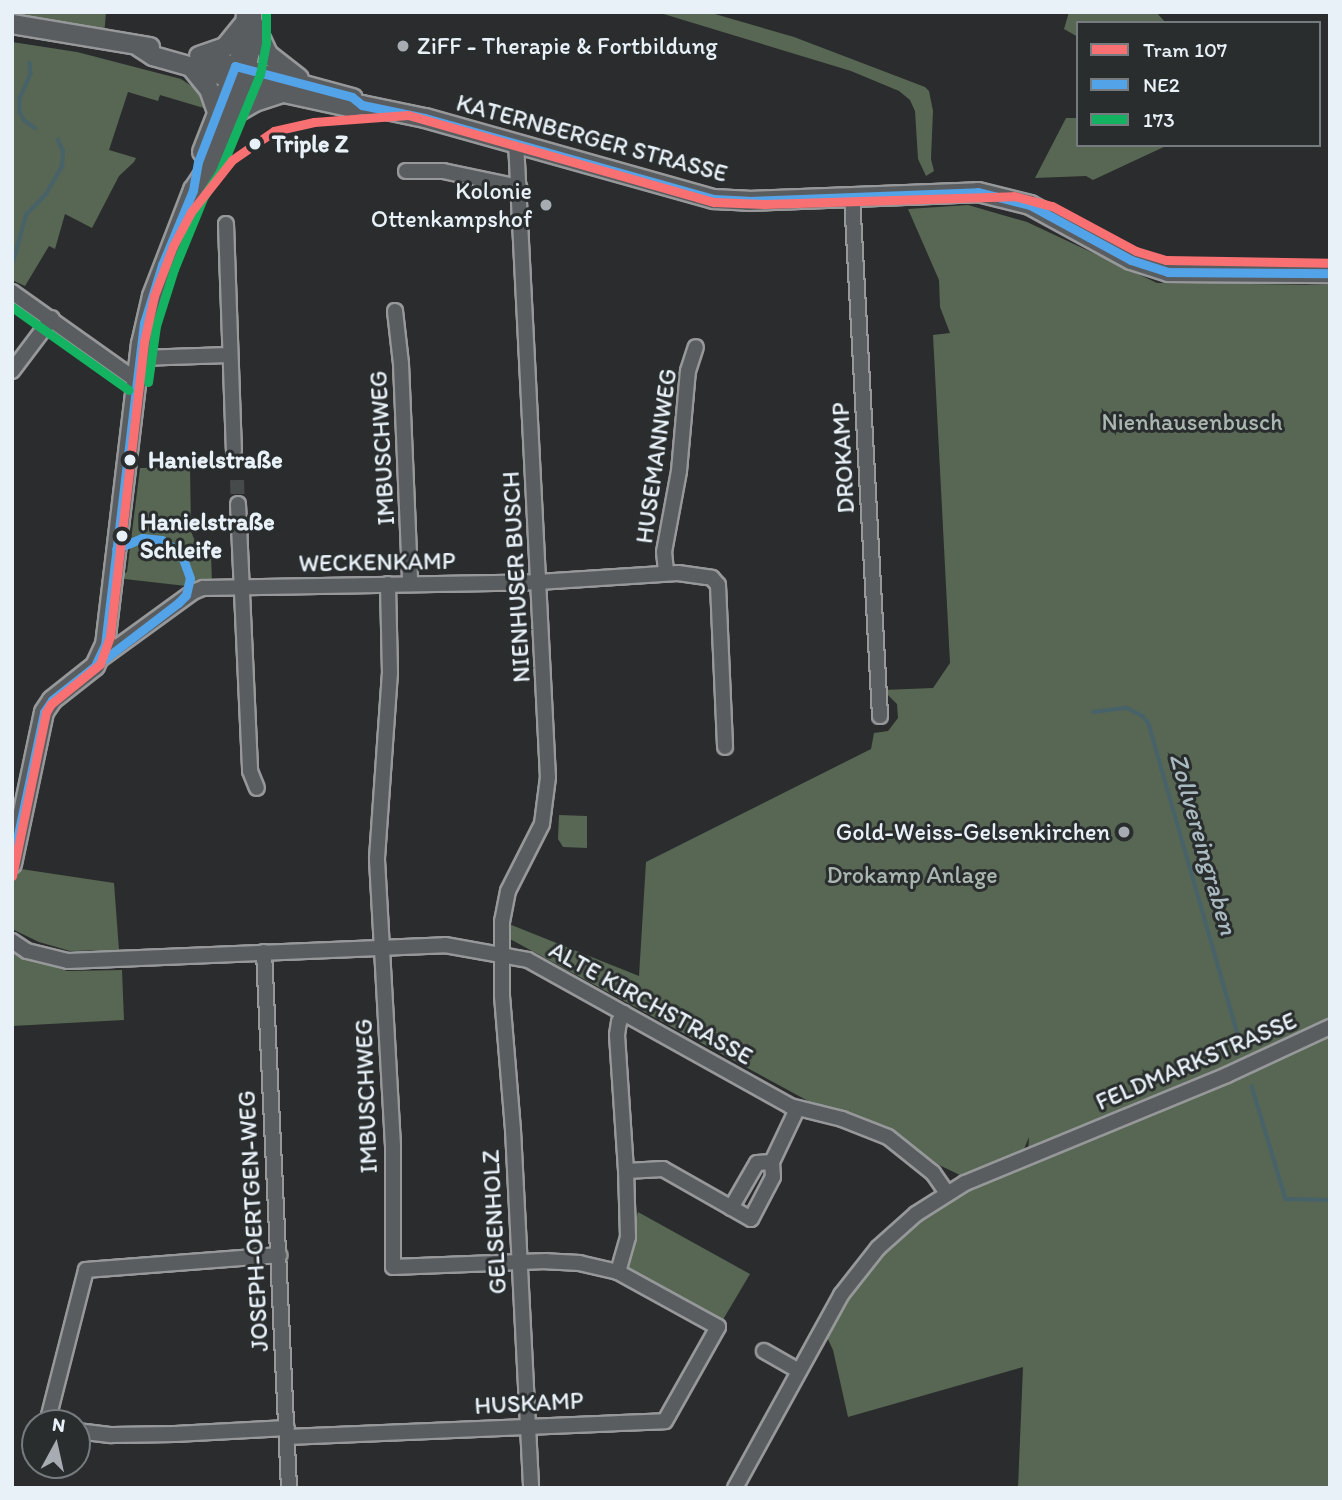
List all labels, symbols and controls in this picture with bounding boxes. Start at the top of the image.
legend [1076,21,1321,147]
place label: ZiFF - Therapie & Fortbildung [417,32,717,60]
text: Tram 107 [1143,37,1227,62]
marker: ZiFF - Therapie & Fortbildung [395,38,411,54]
text: NE2 [1143,72,1180,97]
street label: KATERNBERGER STRASSE [453,88,731,188]
text: 173 [1143,107,1175,132]
place label: Triple Z [272,130,348,158]
marker: Triple Z [244,133,266,155]
place label: Kolonie Ottenkampshof [371,177,532,233]
marker: Kolonie Ottenkampshof [538,197,554,213]
street label: HUSEMANNWEG [629,367,683,545]
street label: IMBUSCHWEG [364,370,400,526]
street label: DROKAMP [826,402,860,514]
park label: Nienhausenbusch [1101,408,1283,436]
place label: Hanielstraße [148,446,283,474]
marker: Hanielstraße [119,449,141,471]
street label: NIENHUSER BUSCH [496,471,536,683]
place label: Hanielstraße Schleife [140,508,275,564]
marker: Hanielstraße Schleife [111,525,133,547]
street label: WECKENKAMP [298,546,456,578]
water label: Zollvereingraben [1162,749,1244,939]
place label: Gold-Weiss-Gelsenkirchen [836,818,1110,846]
marker: Gold-Weiss-Gelsenkirchen [1116,824,1132,840]
park label: Drokamp Anlage [826,861,998,889]
street label: ALTE KIRCHSTRASSE [544,935,758,1071]
street label: FELDMARKSTRASSE [1091,1006,1301,1116]
street label: IMBUSCHWEG [349,1018,383,1174]
street label: JOSEPH-OERTGEN-WEG [232,1090,274,1352]
street label: GELSENHOLZ [476,1149,512,1295]
street label: HUSKAMP [474,1386,584,1420]
north arrow [21,1409,91,1479]
text: N [51,1412,67,1437]

